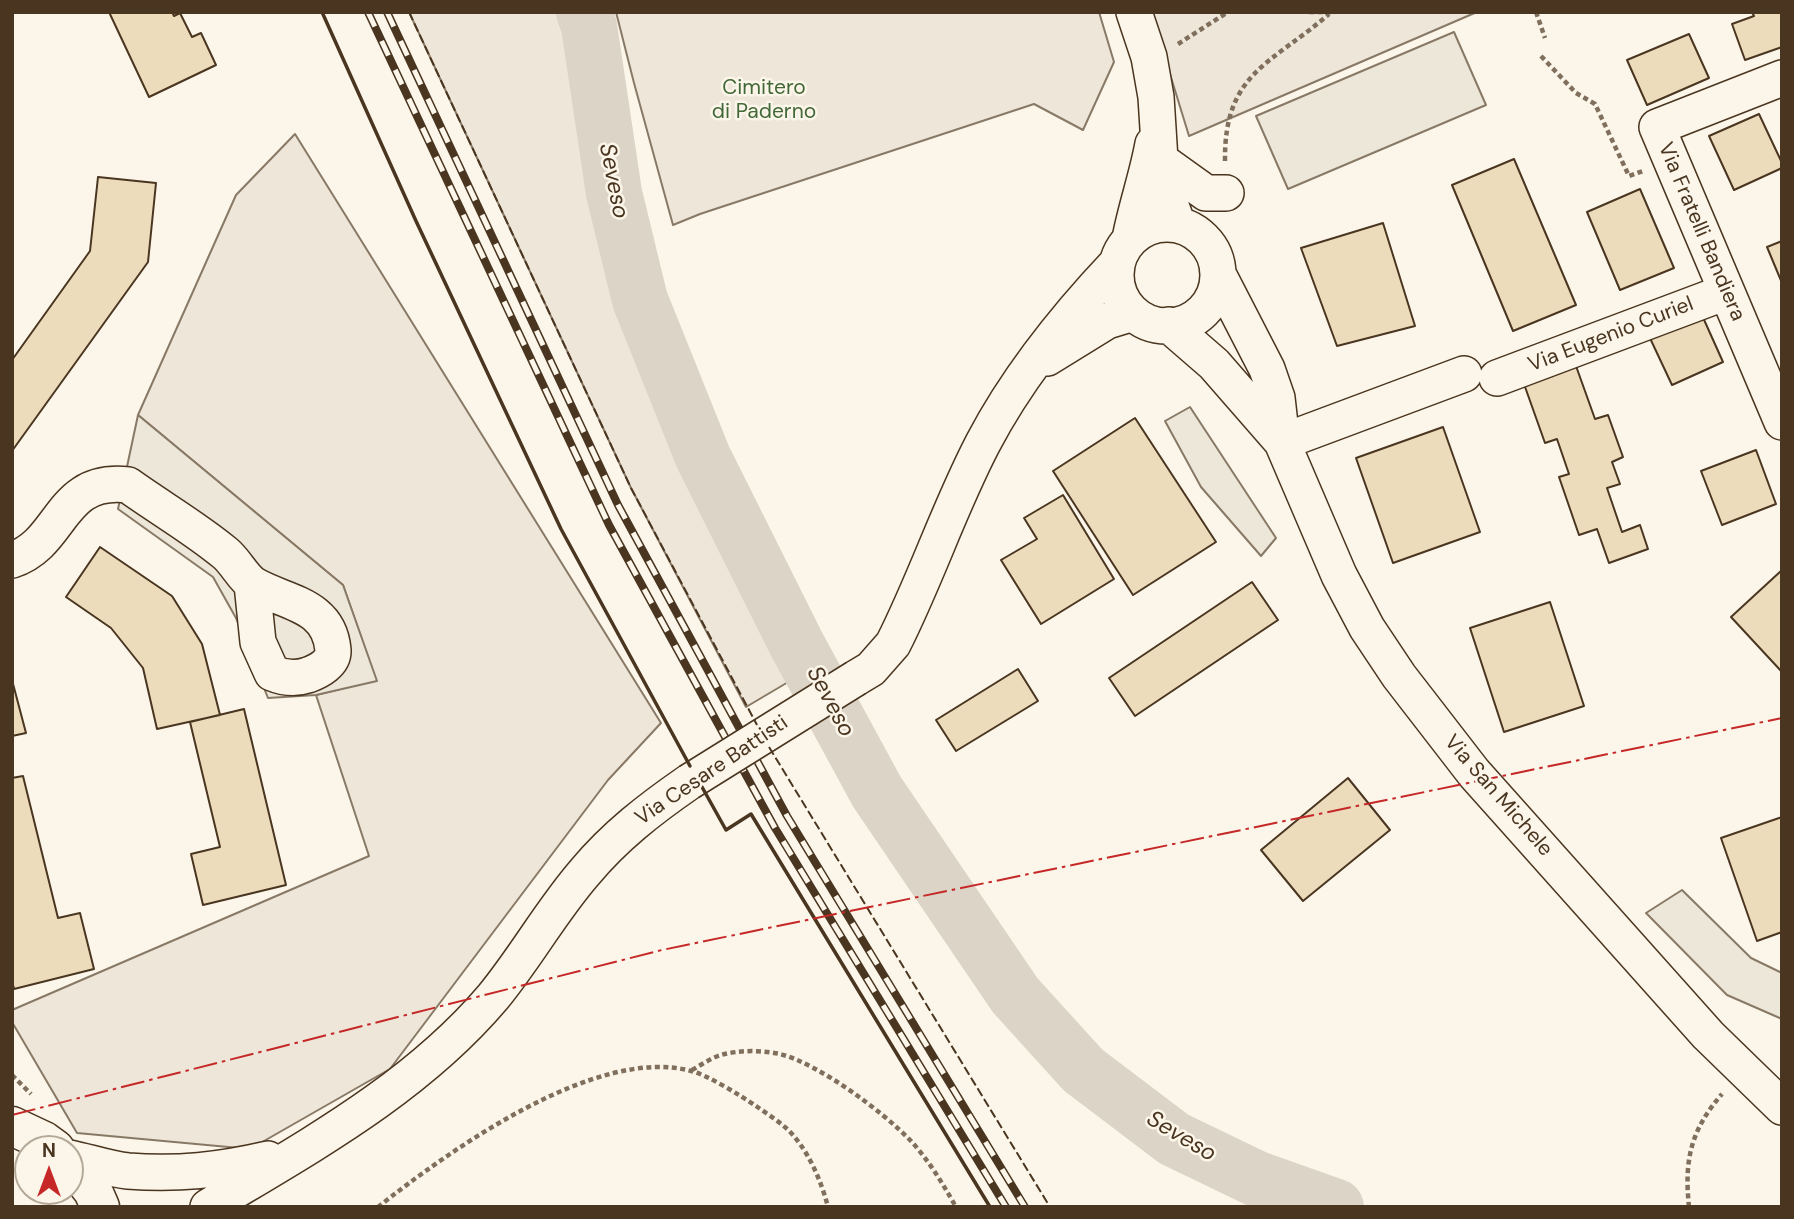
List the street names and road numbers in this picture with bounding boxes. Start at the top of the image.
street label: Via Fratelli Bandiera [1652,139,1750,325]
street label: Via Eugenio Curiel [1525,292,1697,378]
street label: Via Cesare Battisti [631,711,793,831]
street label: Via San Michele [1438,730,1558,862]

